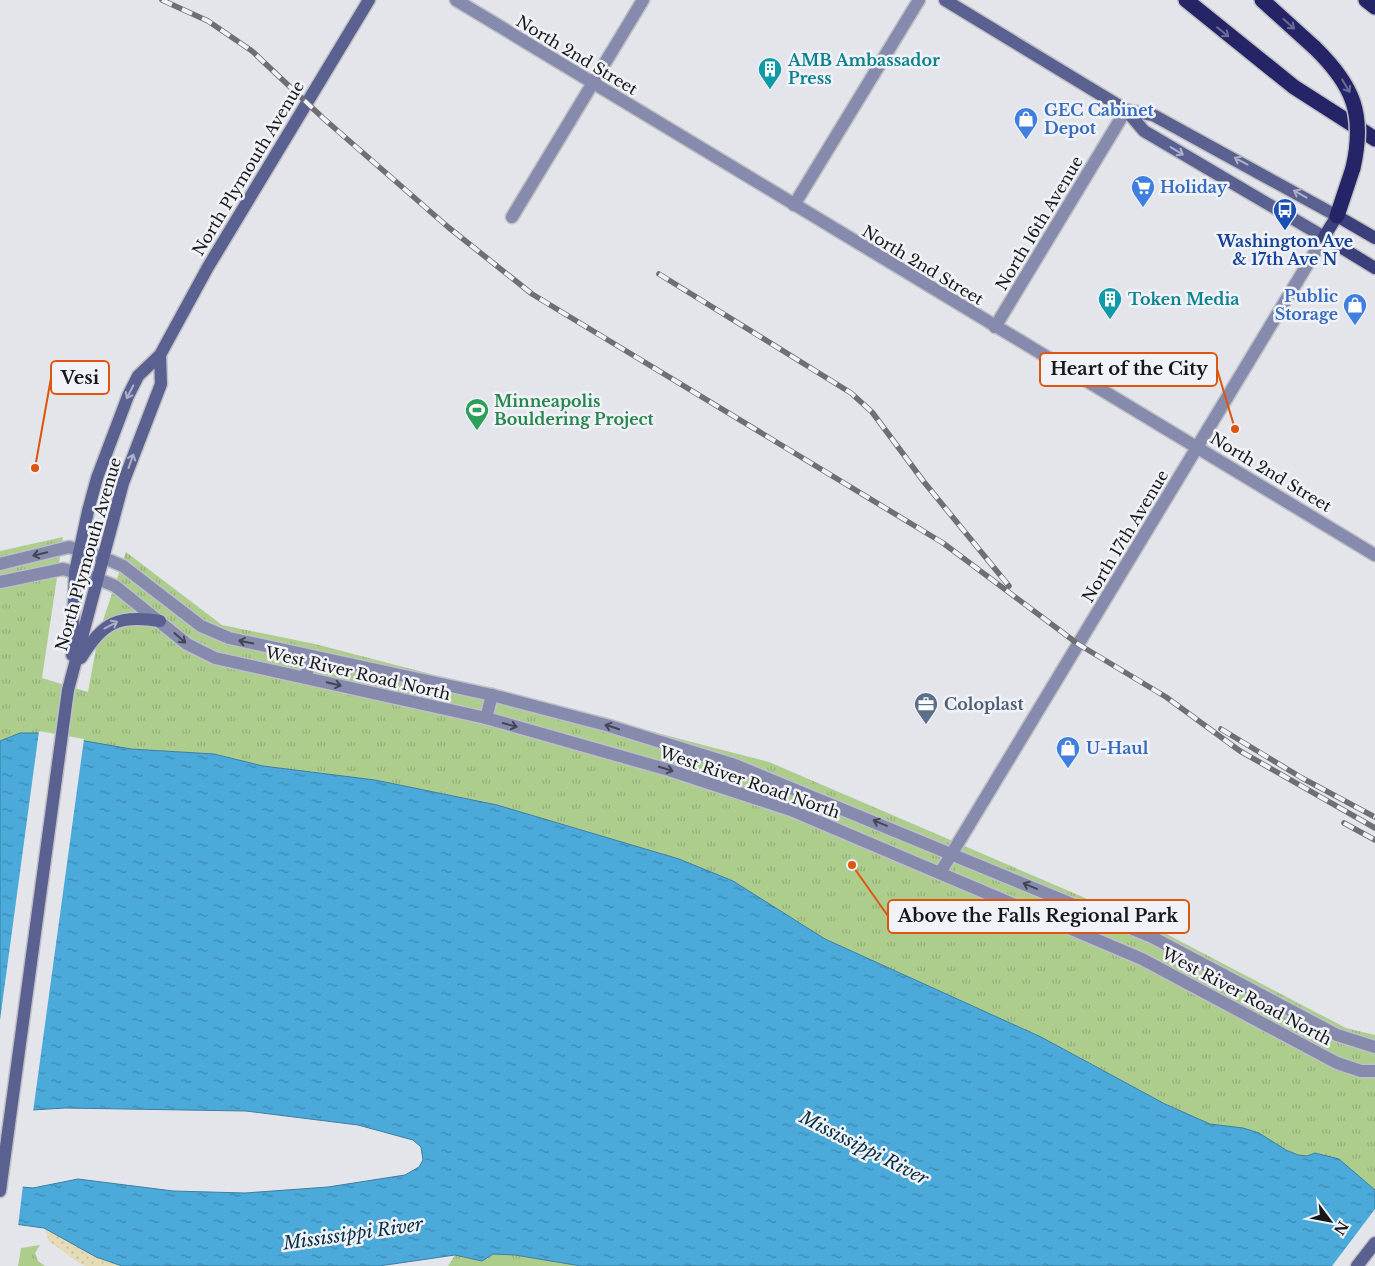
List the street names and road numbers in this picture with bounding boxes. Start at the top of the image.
street label: North 2nd Street [513,11,641,99]
street label: North Plymouth Avenue [188,77,308,259]
street label: North 16th Avenue [991,152,1087,294]
street label: North 2nd Street [859,221,987,309]
street label: North 2nd Street [1207,428,1335,516]
street label: North Plymouth Avenue [51,455,125,653]
street label: North 17th Avenue [1078,466,1172,606]
street label: West River Road North [263,642,452,704]
street label: West River Road North [656,741,843,822]
street label: West River Road North [1158,942,1335,1049]

